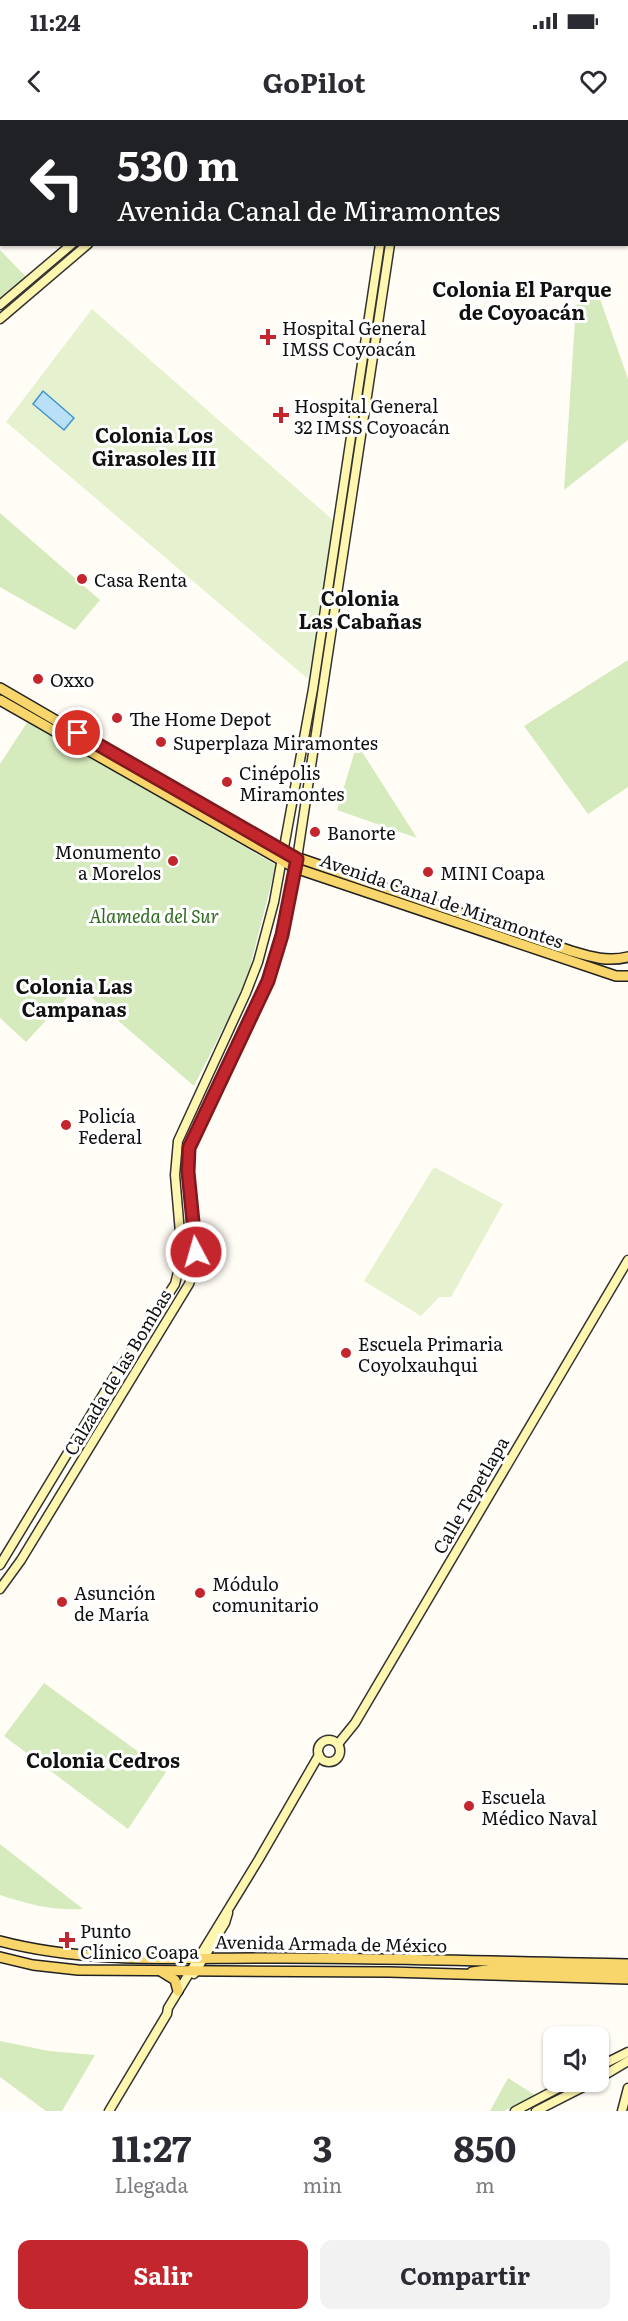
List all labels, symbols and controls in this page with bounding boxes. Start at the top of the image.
text: 11:24 [30,5,80,38]
text: GoPilot [262,61,366,101]
icon: back [18,65,51,98]
icon: heart [577,65,610,98]
text: 530 m [117,132,239,194]
icon: left [18,144,96,222]
text: Avenida Canal de Miramontes [117,189,500,229]
district label: Colonia El Parque de Coyoacán [432,273,612,326]
place label: Hospital General IMSS Coyoacán [282,314,426,362]
marker: Hospital General IMSS Coyoacán [259,328,277,346]
place label: Hospital General 32 IMSS Coyoacán [294,392,450,440]
marker: Hospital General 32 IMSS Coyoacán [272,406,290,424]
district label: Colonia Los Girasoles III [92,419,216,472]
place label: Casa Renta [94,566,188,593]
marker: Casa Renta [75,572,89,586]
district label: Colonia Las Cabañas [298,582,422,635]
place label: Oxxo [50,666,94,693]
marker: Oxxo [31,672,45,686]
place label: The Home Depot [129,705,272,732]
pin [52,707,103,758]
marker: The Home Depot [110,711,124,725]
icon: arrive [61,716,94,749]
place label: Superplaza Miramontes [173,729,378,756]
marker: Superplaza Miramontes [154,735,168,749]
place label: Cinépolis Miramontes [239,759,344,807]
marker: Cinépolis Miramontes [220,775,234,789]
place label: Banorte [327,819,396,846]
marker: Banorte [308,825,322,839]
place label: Monumento a Morelos [54,838,161,886]
street label: Avenida Canal de Miramontes [317,846,567,954]
marker: Monumento a Morelos [166,854,180,868]
place label: MINI Coapa [440,859,545,886]
marker: MINI Coapa [421,865,435,879]
park label: Alameda del Sur [89,902,219,929]
district label: Colonia Las Campanas [16,970,132,1023]
place label: Policía Federal [78,1102,142,1150]
marker: Policía Federal [59,1118,73,1132]
position arrow [164,1220,228,1284]
street label: Calzada de las Bombas [57,1284,177,1460]
place label: Escuela Primaria Coyolxauhqui [358,1330,503,1378]
marker: Escuela Primaria Coyolxauhqui [339,1346,353,1360]
street label: Calle Tepetlapa [425,1431,515,1559]
place label: Módulo comunitario [212,1570,319,1618]
place label: Asunción de María [74,1579,156,1627]
marker: Módulo comunitario [193,1586,207,1600]
marker: Asunción de María [55,1595,69,1609]
district label: Colonia Cedros [26,1744,180,1774]
place label: Escuela Médico Naval [481,1783,597,1831]
marker: Escuela Médico Naval [462,1799,476,1813]
place label: Punto Clínico Coapa [80,1917,199,1965]
street label: Avenida Armada de México [215,1927,447,1959]
marker: Punto Clínico Coapa [58,1931,76,1949]
map controls [543,2026,609,2092]
button: sound [543,2026,609,2092]
text: 11:27 [111,2120,191,2173]
text: 3 [312,2120,333,2173]
text: 850 [454,2120,517,2173]
text: Llegada [114,2169,188,2199]
text: min [303,2169,342,2199]
text: m [475,2169,495,2199]
button: Salir [18,2240,308,2309]
button: Compartir [320,2240,610,2309]

